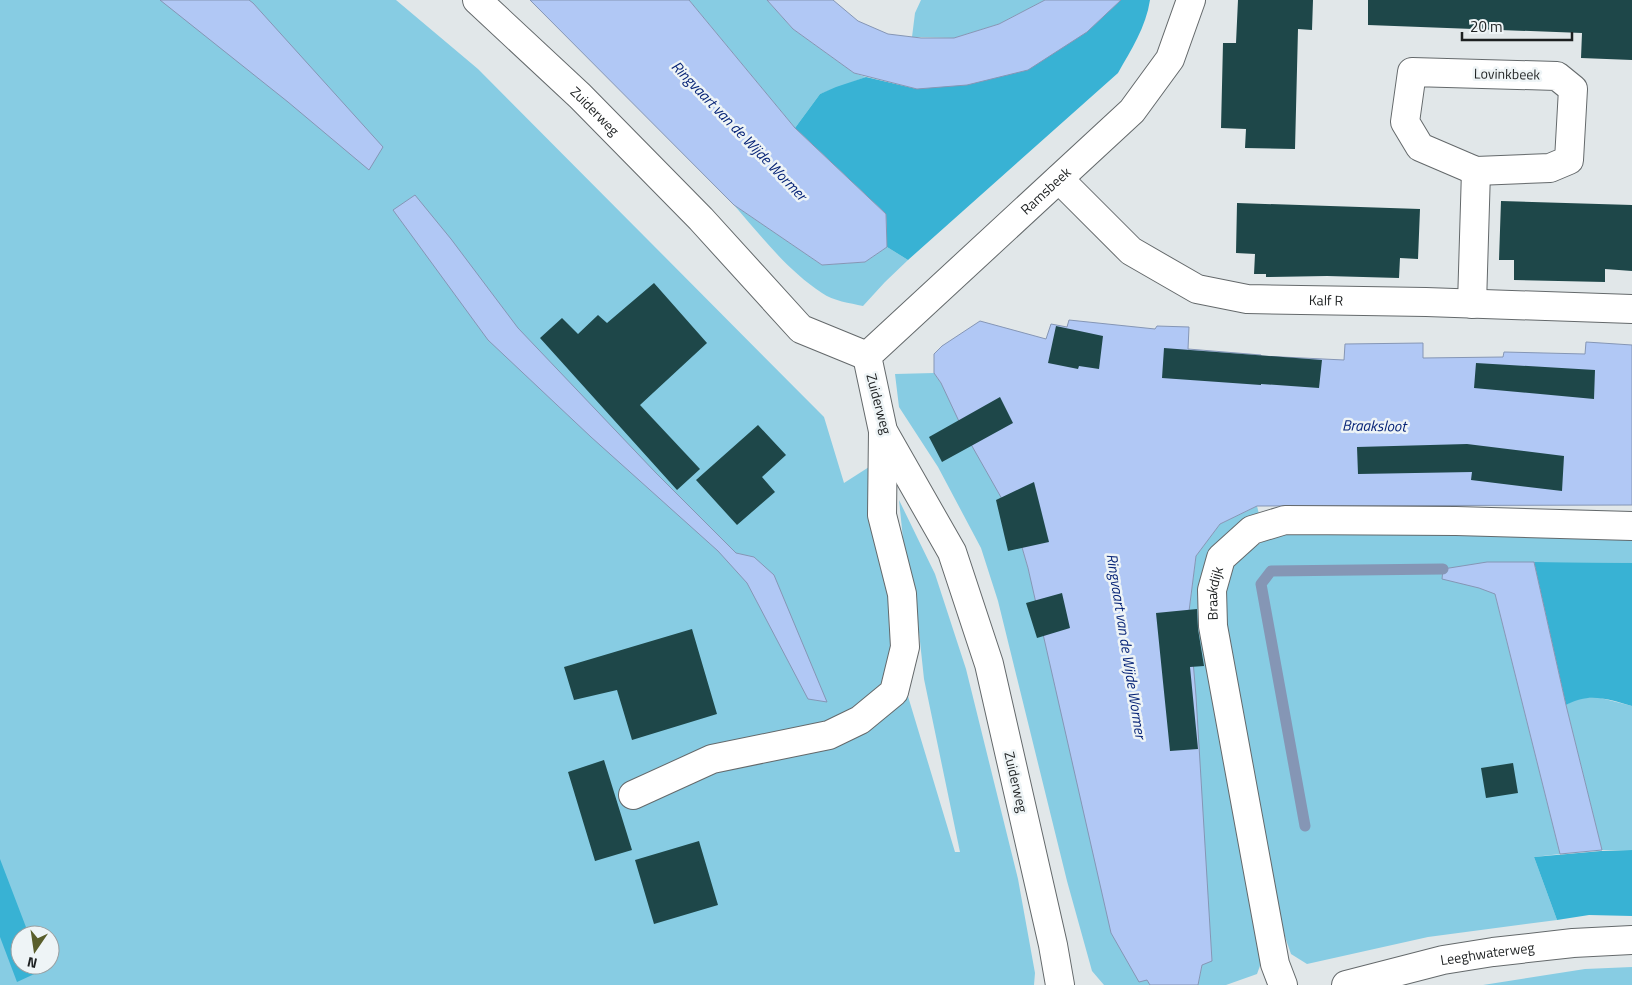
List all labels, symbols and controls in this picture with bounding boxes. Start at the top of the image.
scale bar [1462,10,1572,42]
text: 20 m [1470,15,1503,38]
water label: Ringvaart van de Wijde Wormer [666,55,814,208]
street label: Lovinkbeek [1474,62,1541,85]
street label: Zuiderweg [566,81,624,140]
street label: Ramsbeek [1015,162,1075,219]
street label: Kalf R [1309,289,1343,311]
street label: Zuiderweg [861,371,898,437]
water label: Braaksloot [1342,413,1408,438]
water label: Ringvaart van de Wijde Wormer [1101,552,1153,742]
street label: Braakdijk [1201,564,1228,621]
street label: Zuiderweg [999,749,1034,814]
north arrow [10,925,60,975]
street label: Leeghwaterweg [1439,936,1535,970]
text: N [25,952,39,974]

